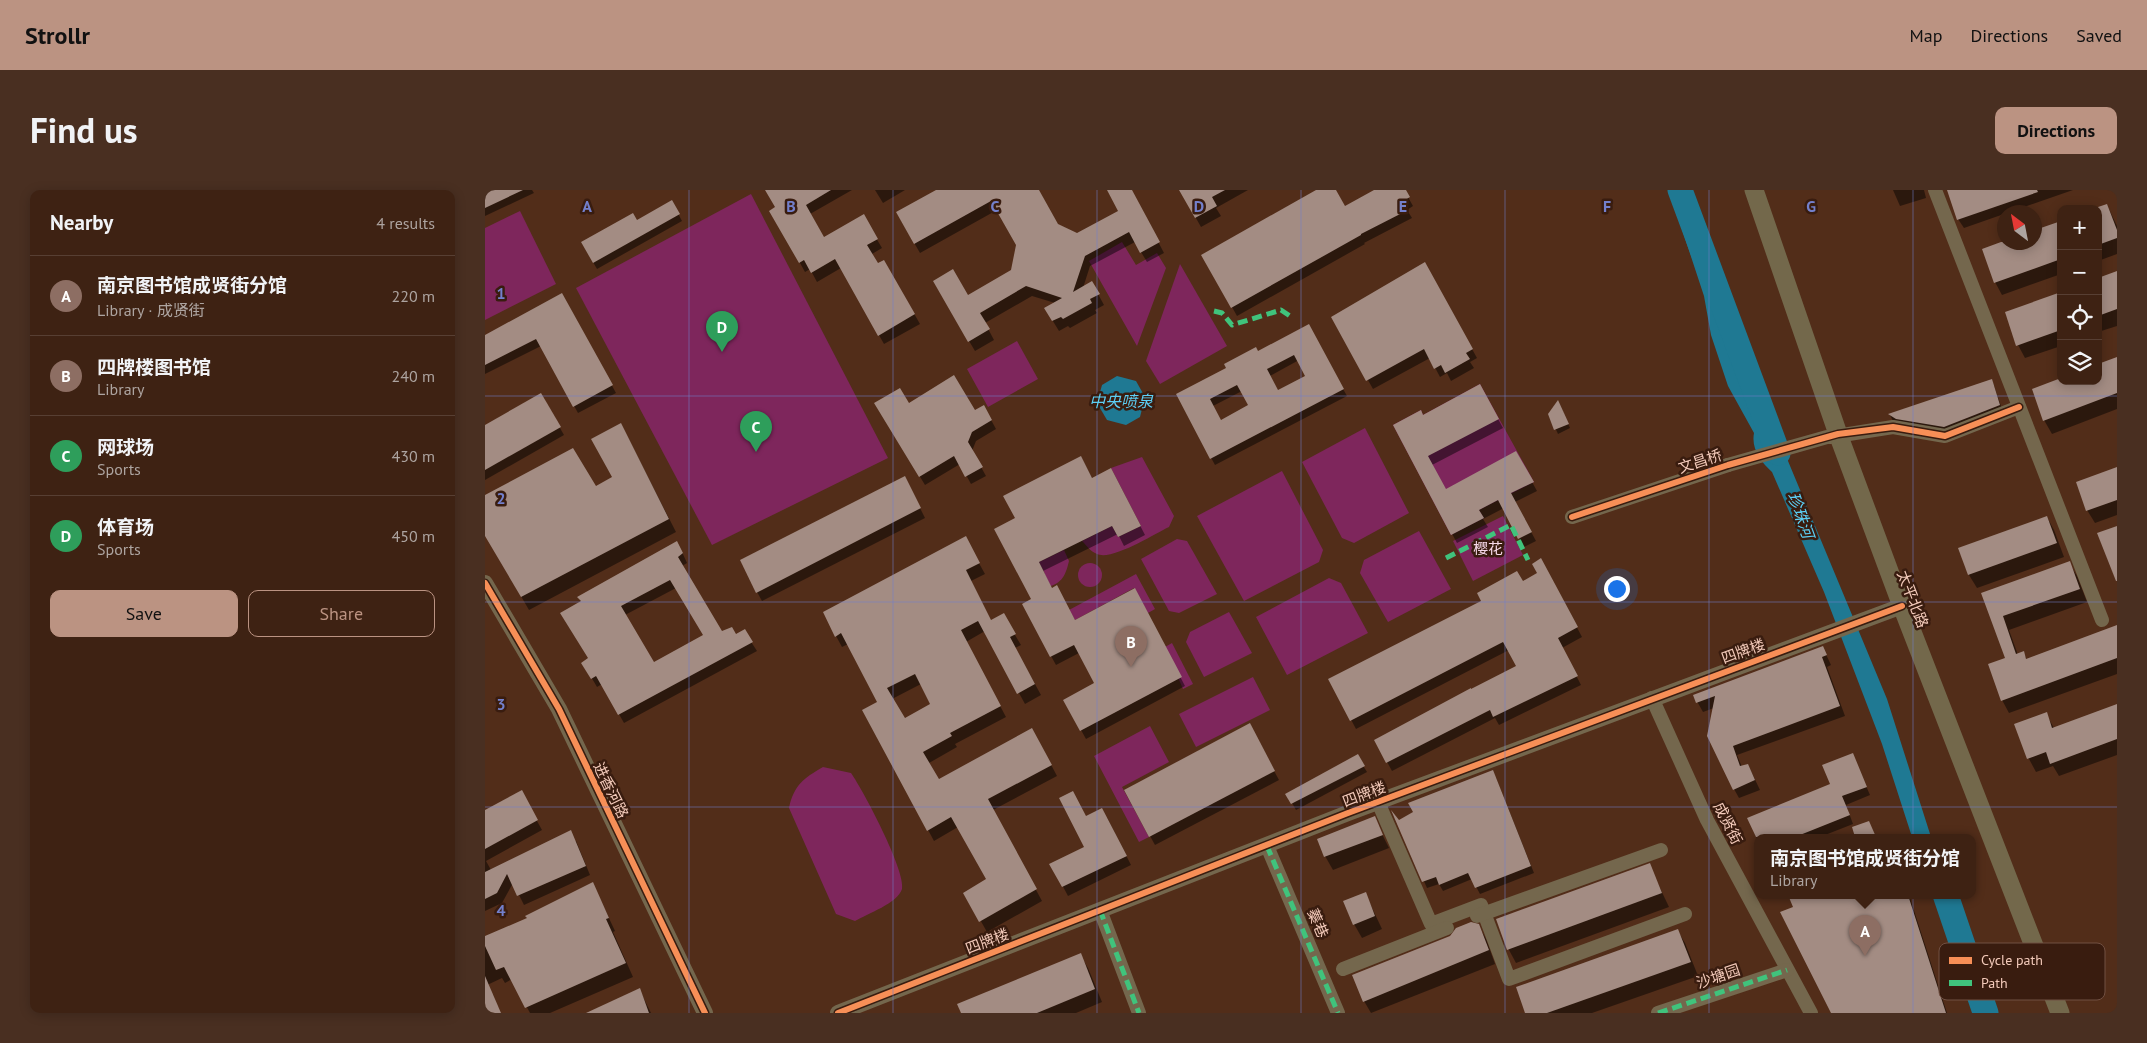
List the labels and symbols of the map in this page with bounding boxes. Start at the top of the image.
text: A [582,196,592,216]
text: B [786,196,796,216]
text: C [991,196,1000,216]
text: D [1194,196,1204,216]
text: E [1399,196,1407,216]
text: F [1603,196,1611,216]
text: G [1806,196,1816,216]
north arrow [1997,205,2042,250]
text: 1 [496,283,506,303]
pin: D [706,311,738,352]
water label: 中央喷泉 [1089,391,1154,411]
pin: C [740,411,772,452]
street label: 文昌桥 [1676,445,1724,477]
text: 2 [496,488,506,508]
water label: 珍珠河 [1783,489,1820,544]
park label: 樱花 [1473,539,1503,558]
street label: 太平北路 [1893,568,1933,630]
your location [1604,576,1630,602]
pin: B [1115,626,1147,667]
street label: 四牌楼 [1719,634,1767,668]
text: 3 [496,694,506,714]
street label: 进香河路 [589,759,633,821]
street label: 四牌楼 [1340,777,1388,811]
street label: 成贤街 [1709,799,1747,847]
text: 4 [496,900,506,920]
street label: 蓁巷 [1303,905,1333,941]
pin: A [1849,915,1881,956]
street label: 四牌楼 [963,924,1011,958]
legend [1939,943,2105,1000]
text: Cycle path [1981,951,2043,969]
street label: 沙塘园 [1694,960,1742,992]
text: Path [1981,974,2008,992]

